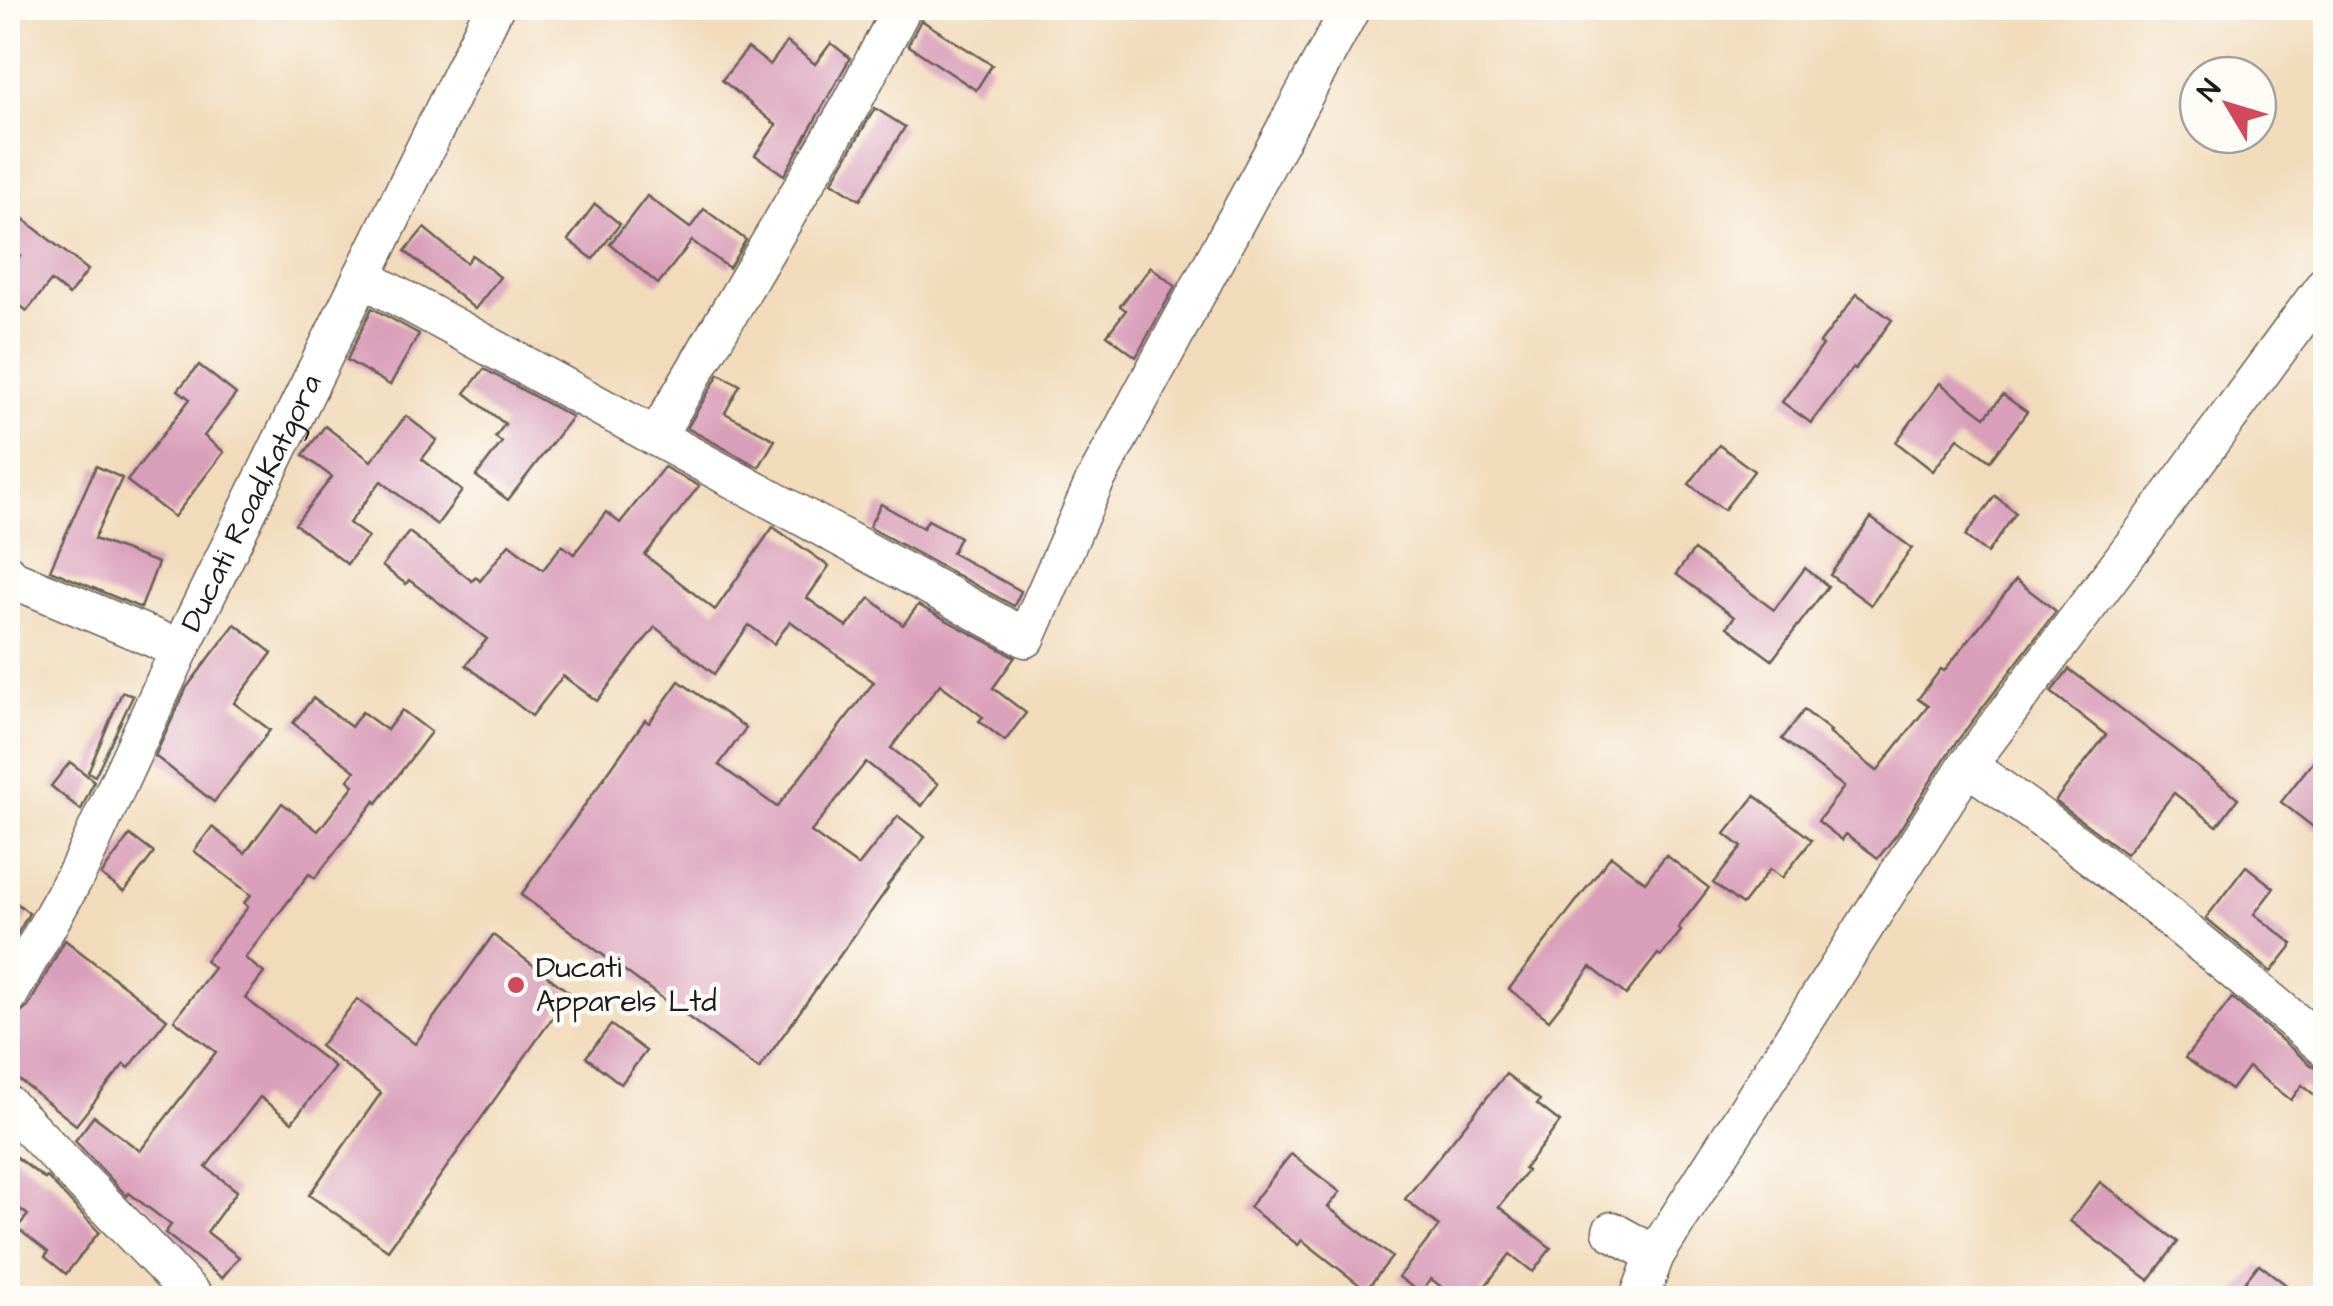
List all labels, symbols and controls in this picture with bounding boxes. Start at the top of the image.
north arrow [2178,55,2278,155]
text: N [2189,71,2231,109]
street label: Ducati Road,Katgora [171,367,332,639]
place label: Ducati Apparels Ltd [536,947,717,1023]
marker: Ducati Apparels Ltd [505,974,527,996]

